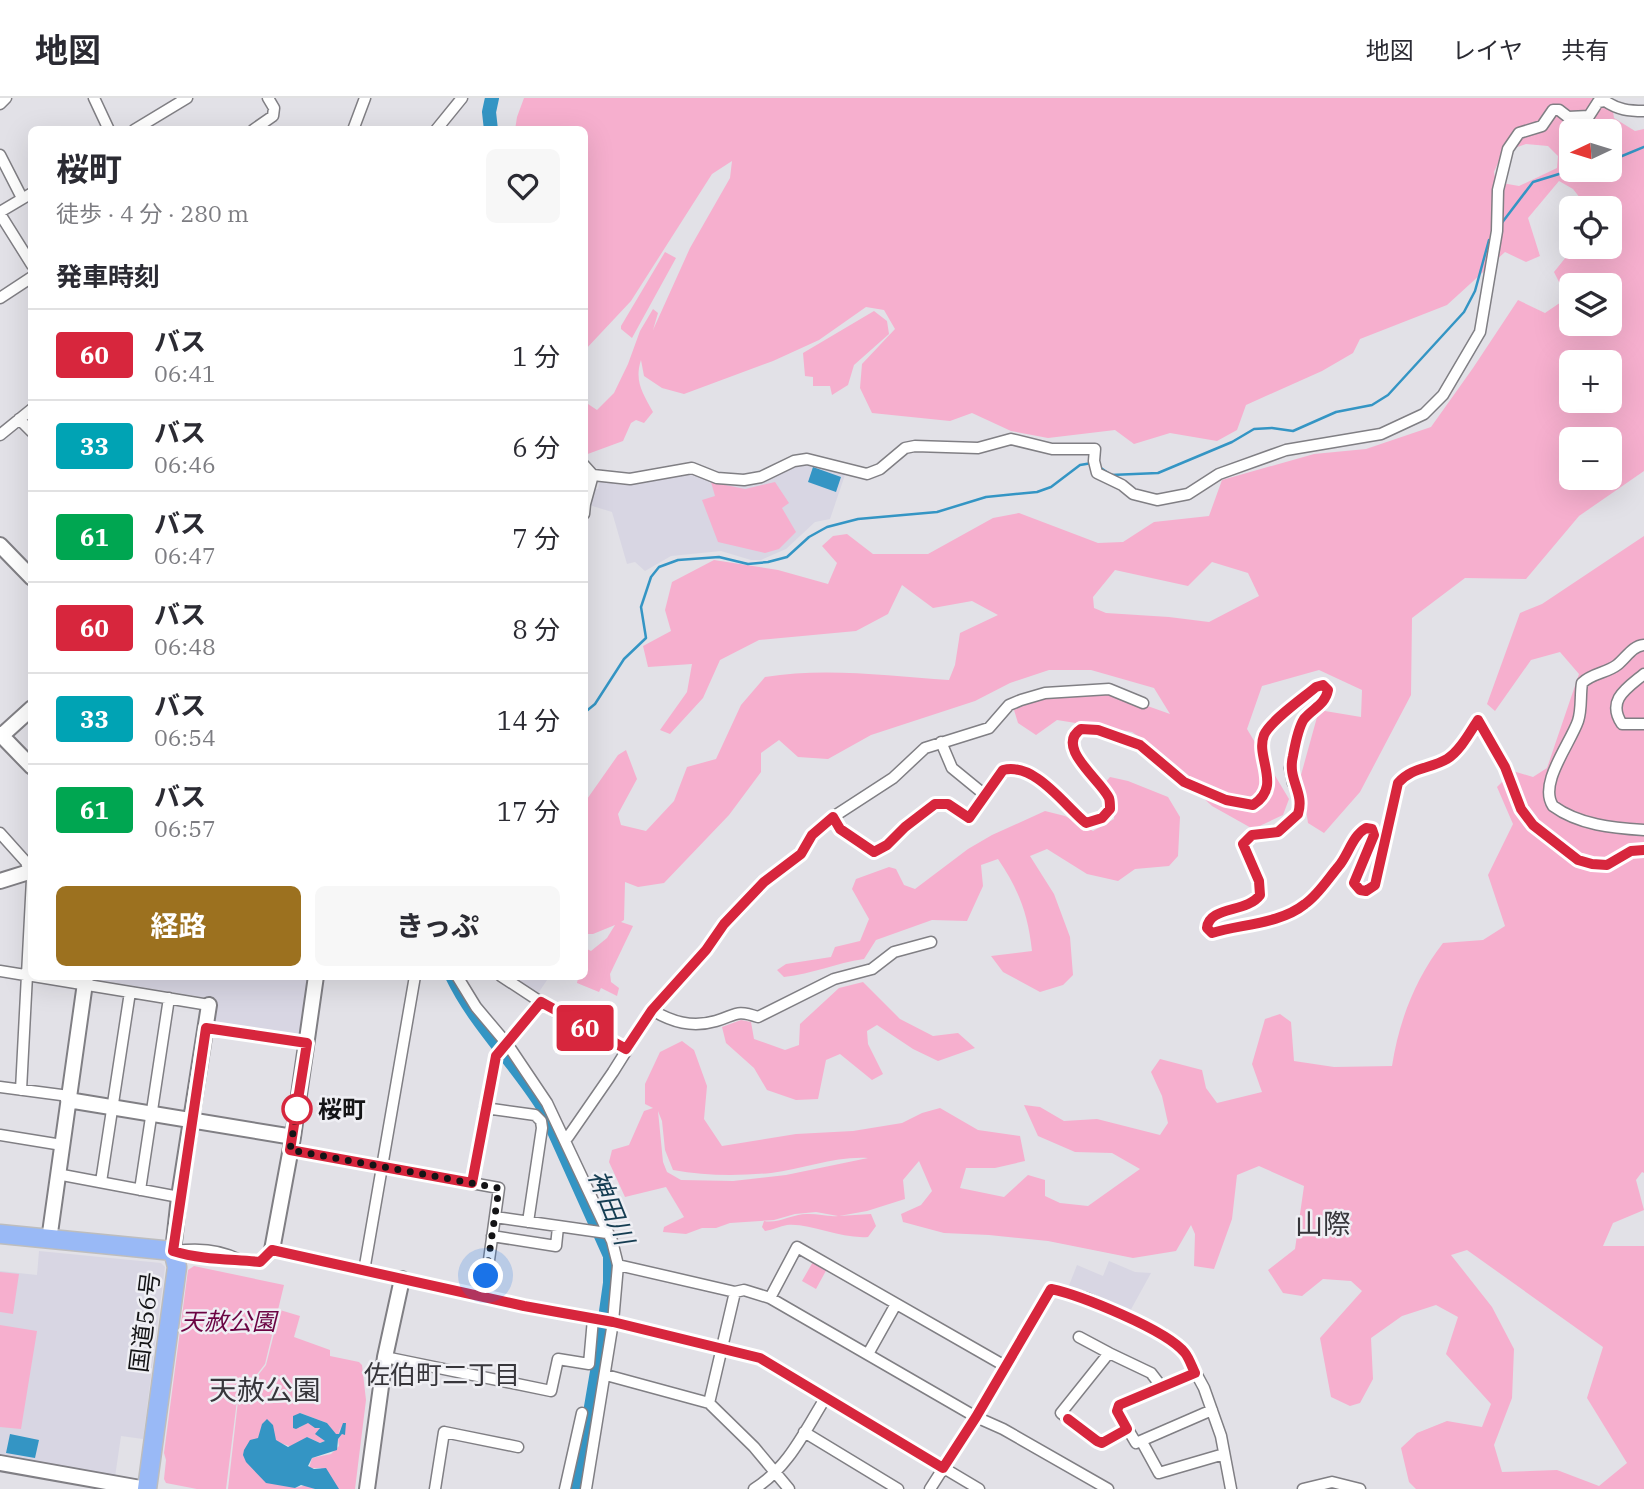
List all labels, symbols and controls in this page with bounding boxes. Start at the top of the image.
text: 地図 [35,28,101,71]
text: 地図 [1366,34,1414,66]
text: レイヤ [1452,34,1523,66]
text: 共有 [1561,34,1609,66]
north arrow [1559,119,1622,182]
map controls [1559,119,1622,490]
text: 桜町 [56,147,122,190]
button: heart [486,149,560,223]
button: locate [1559,196,1622,259]
text: 徒歩 · 4 分 · 280 m [56,198,249,228]
text: 発車時刻 [56,259,160,293]
button: layers [1559,273,1622,336]
text: バス [154,324,206,358]
text: 60 [80,339,109,371]
text: 1 分 [512,339,560,373]
button: + [1559,350,1622,413]
text: 06:41 [154,358,216,388]
text: バス [154,415,206,449]
button: − [1559,427,1622,490]
text: 33 [80,430,109,462]
text: 6 分 [512,430,560,464]
text: 06:46 [154,449,216,479]
text: バス [154,506,206,540]
text: 61 [80,521,109,553]
text: 7 分 [512,521,560,555]
text: 06:47 [154,540,216,570]
text: バス [154,597,206,631]
text: 60 [80,612,109,644]
text: 8 分 [512,612,560,646]
text: 06:48 [154,631,216,661]
text: バス [154,688,206,722]
text: 33 [80,703,109,735]
text: 14 分 [497,703,560,737]
text: 06:54 [154,722,216,752]
text: バス [154,779,206,813]
text: 61 [80,794,109,826]
text: 17 分 [497,794,560,828]
text: 06:57 [154,813,216,843]
button: 経路 [56,886,301,966]
button: きっぷ [315,886,560,966]
line badge: 60 [554,1005,616,1051]
text: 60 [571,1012,599,1044]
place label: 桜町 [318,1093,366,1125]
marker: 桜町 [282,1094,312,1124]
water label: 神田川 [582,1164,643,1252]
district label: 山際 [1295,1205,1351,1242]
your location [468,1258,503,1293]
street label: 国道56号 [122,1270,166,1374]
park label: 天赦公園 [180,1305,279,1337]
district label: 佐伯町二丁目 [364,1357,520,1391]
district label: 天赦公園 [209,1371,321,1408]

